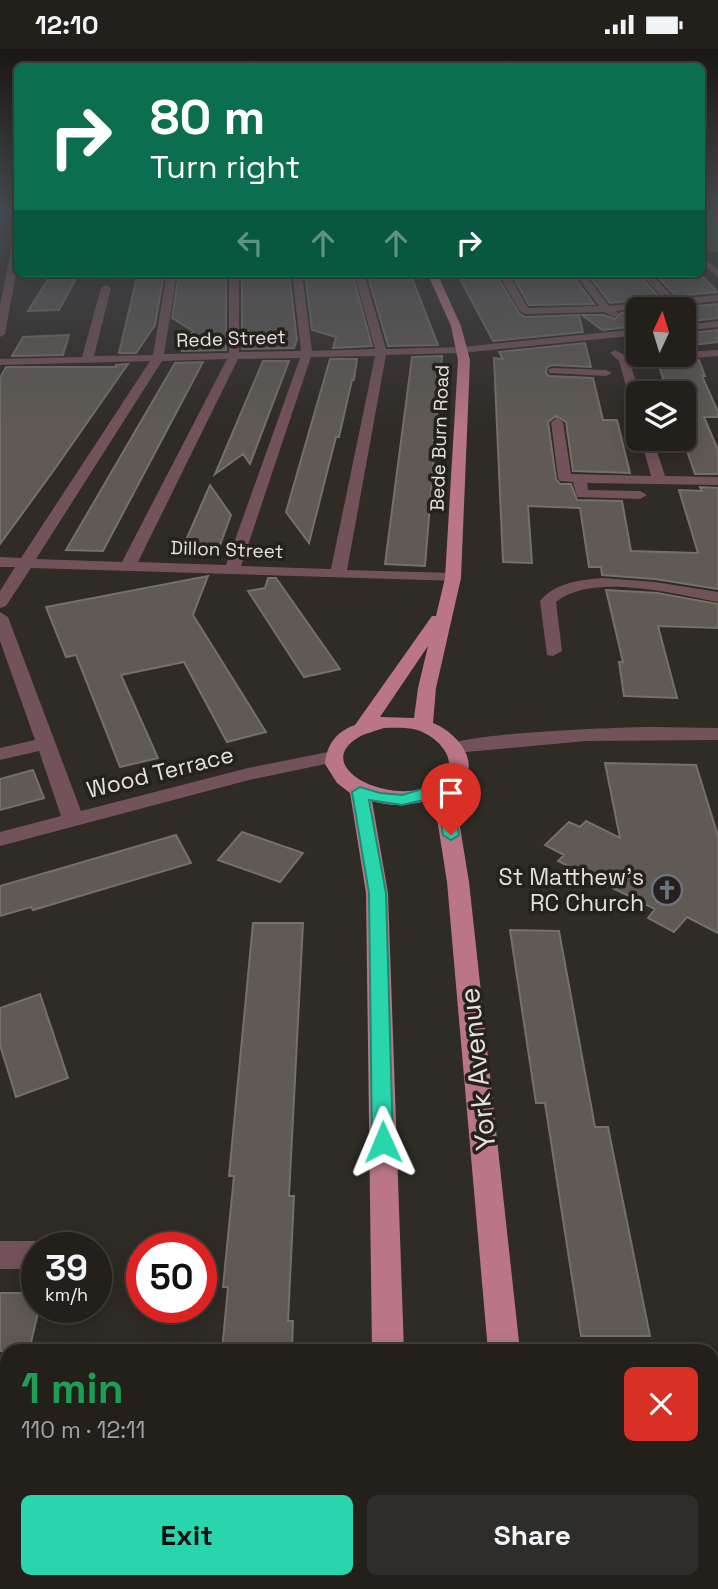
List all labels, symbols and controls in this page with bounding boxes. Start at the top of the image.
text: 12:10 [35,8,99,42]
text: 80 m [150,86,265,148]
icon: right [35,91,126,182]
text: Turn right [150,147,300,187]
icon: left [231,224,269,262]
icon: ahead [304,224,342,262]
icon: ahead [377,224,415,262]
icon: right [450,224,488,262]
north arrow [626,297,696,367]
map controls [626,297,696,451]
street label: Rede Street [176,324,286,353]
street label: Bede Burn Road [424,364,455,512]
button: layers [626,381,696,451]
street label: Dillon Street [170,535,284,564]
street label: Wood Terrace [83,739,237,805]
pin [421,763,481,835]
icon: arrive [432,774,470,812]
place label: St Matthew's RC Church [499,862,644,918]
church icon: St Matthew's RC Church [650,873,684,907]
street label: York Avenue [451,986,503,1152]
position arrow [346,1105,420,1179]
speed limit sign: 50 [126,1232,217,1323]
text: 39 [45,1246,88,1290]
text: km/h [45,1283,88,1306]
text: 1 min [21,1362,124,1415]
button: close [624,1367,698,1441]
text: 110 m · 12:11 [21,1415,145,1445]
button: Exit [21,1495,353,1575]
button: Share [367,1495,698,1575]

